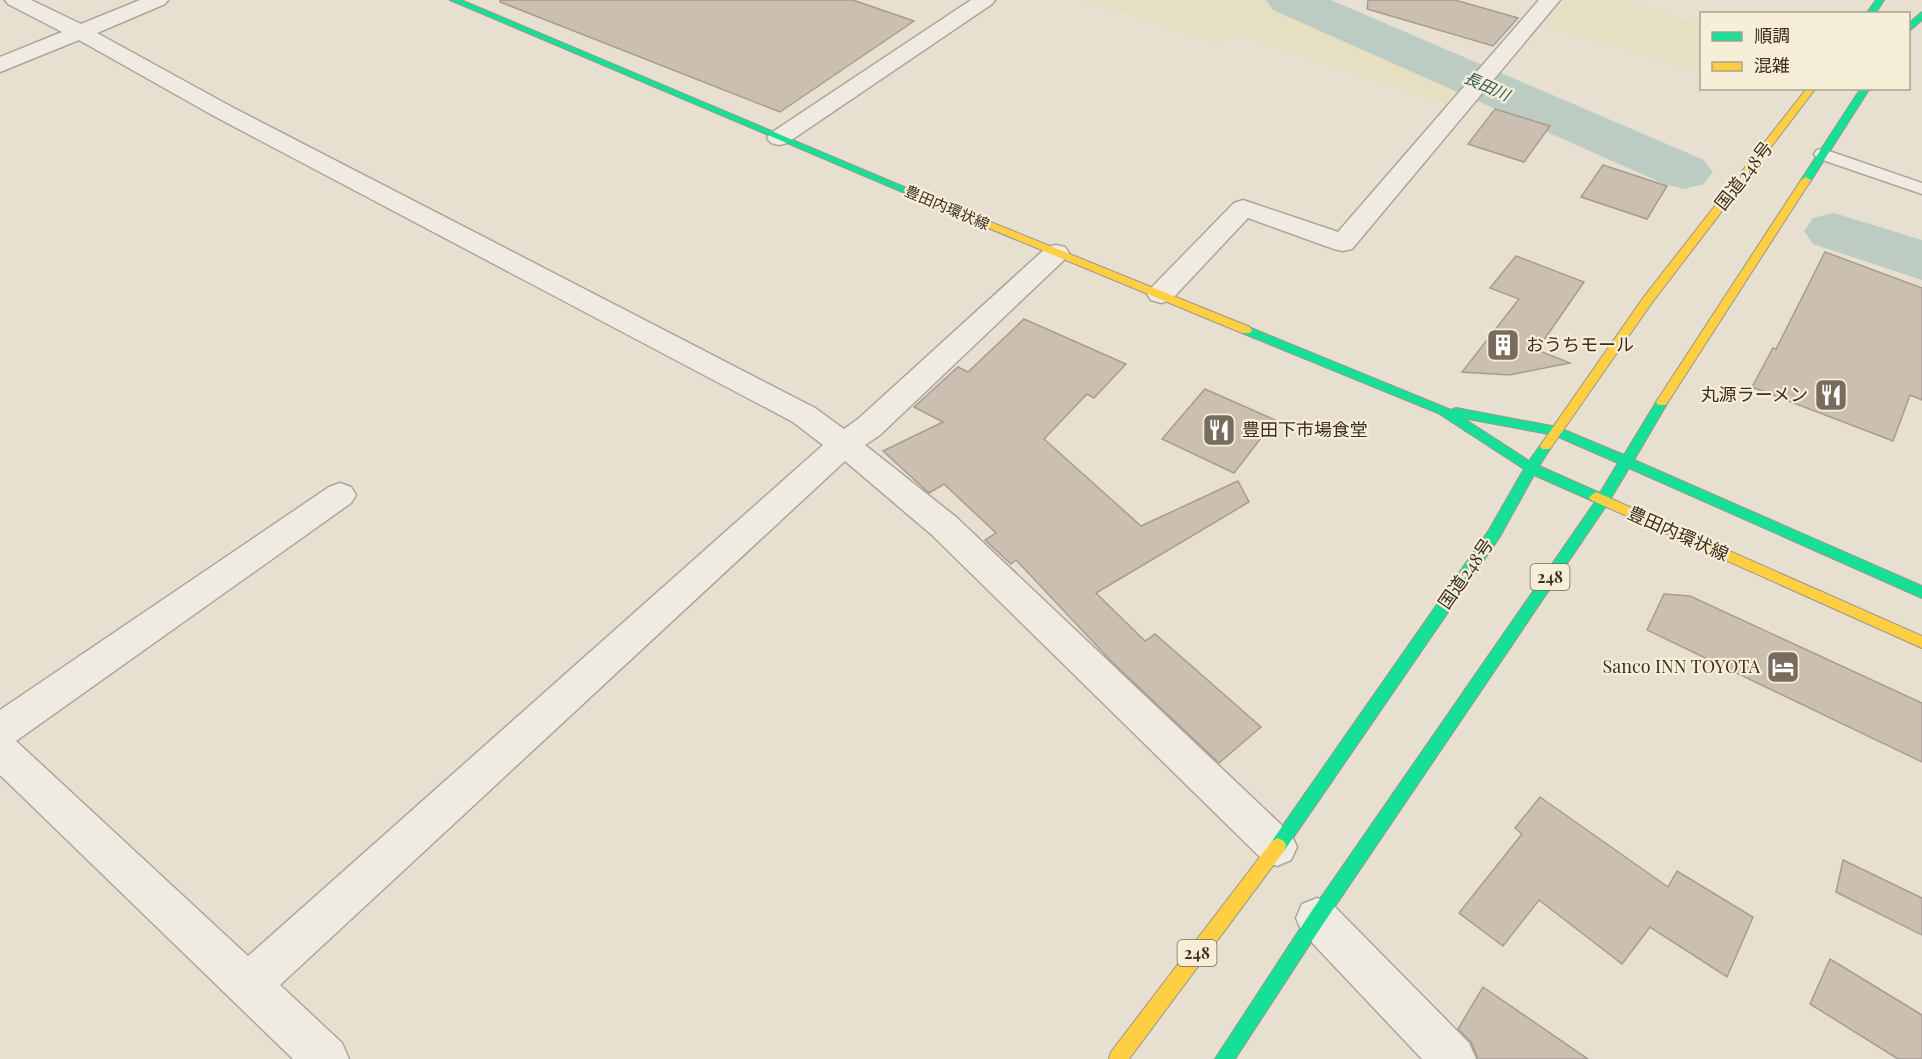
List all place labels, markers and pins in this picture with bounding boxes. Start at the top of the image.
building icon: おうちモール [1485,327,1521,363]
place label: おうちモール [1526,332,1634,356]
restaurant icon: 丸源ラーメン [1813,377,1849,413]
place label: 丸源ラーメン [1701,382,1808,406]
restaurant icon: 豊田下市場食堂 [1201,412,1237,448]
place label: 豊田下市場食堂 [1242,417,1368,441]
hotel icon: Sanco INN TOYOTA [1765,649,1801,685]
place label: Sanco INN TOYOTA [1602,654,1761,678]

